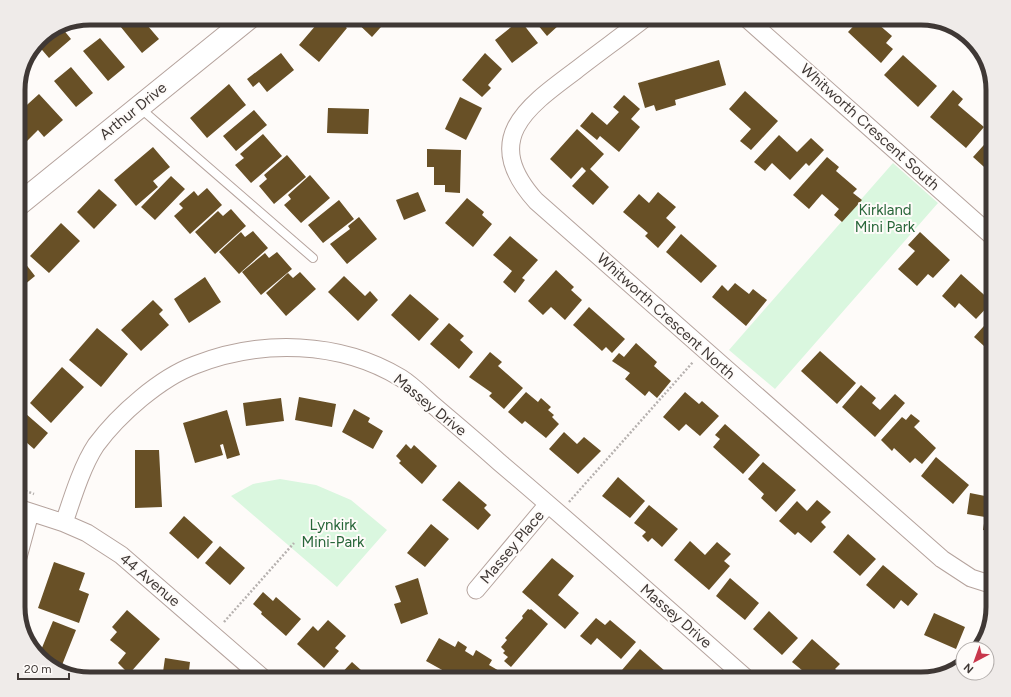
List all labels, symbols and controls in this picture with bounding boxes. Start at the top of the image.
street label: Whitworth Crescent South [797,60,943,194]
street label: Arthur Drive [96,78,170,144]
park label: Kirkland Mini Park [855,201,916,236]
street label: Whitworth Crescent North [593,249,739,383]
street label: Massey Drive [390,370,470,440]
street label: Massey Place [476,507,548,587]
park label: Lynkirk Mini-Park [302,516,365,551]
street label: 44 Avenue [116,550,184,610]
street label: Massey Drive [637,580,715,652]
north arrow [955,641,995,681]
scale bar [18,655,69,681]
text: N [961,660,976,676]
text: 20 m [24,662,52,676]

